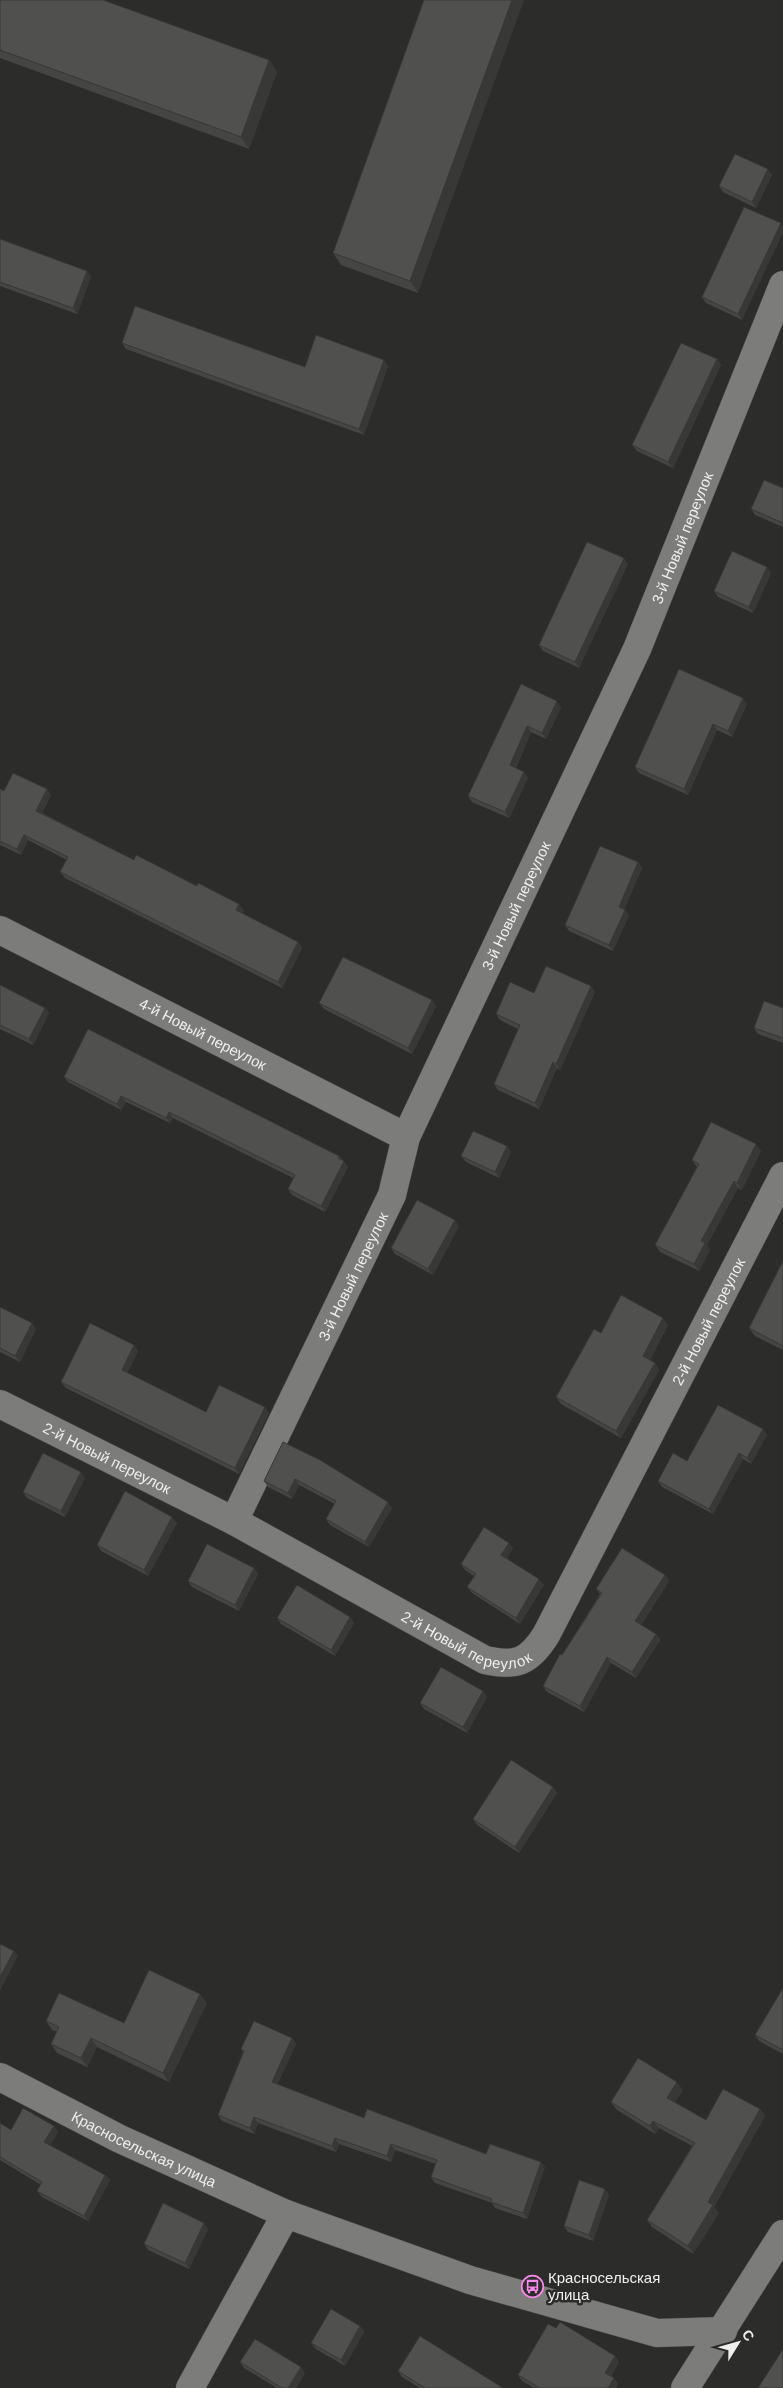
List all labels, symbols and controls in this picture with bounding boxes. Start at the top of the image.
street label: 3-й Новый переулок [648,469,716,606]
street label: 3-й Новый переулок [478,838,553,973]
street label: 4-й Новый переулок [137,994,270,1073]
street label: 3-й Новый переулок [314,1209,391,1343]
street label: 2-й Новый переулок [668,1255,748,1388]
street label: 2-й Новый переулок [41,1419,174,1497]
street label: 2-й Новый переулок [399,1607,535,1671]
street label: Красносельская улица [69,2107,220,2190]
place label: Красносельская улица [548,2269,660,2303]
bus stop icon: Красносельская улица [520,2274,544,2298]
north arrow [713,2318,763,2368]
text: С [739,2326,758,2344]

